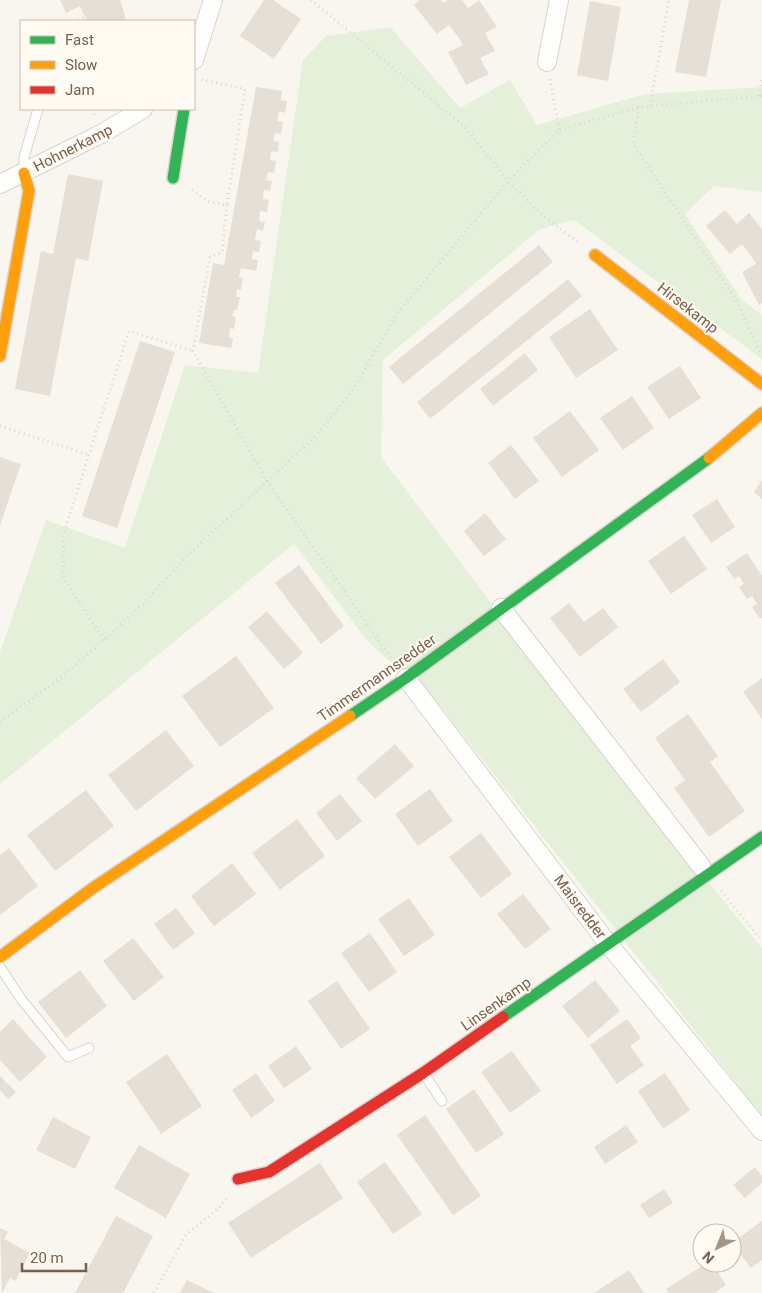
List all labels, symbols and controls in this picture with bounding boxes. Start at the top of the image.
legend [20,20,195,110]
text: Fast [65,31,94,49]
text: Slow [65,56,97,74]
text: Jam [65,81,95,99]
street label: Hohnerkamp [31,120,115,176]
street label: Hirsekamp [654,279,722,337]
street label: Timmermannsredder [314,630,440,726]
street label: Maisredder [550,871,610,943]
street label: Linsenkamp [458,973,534,1035]
north arrow [692,1223,742,1273]
scale bar [22,1240,86,1272]
text: N [699,1248,717,1267]
text: 20 m [30,1249,64,1267]

